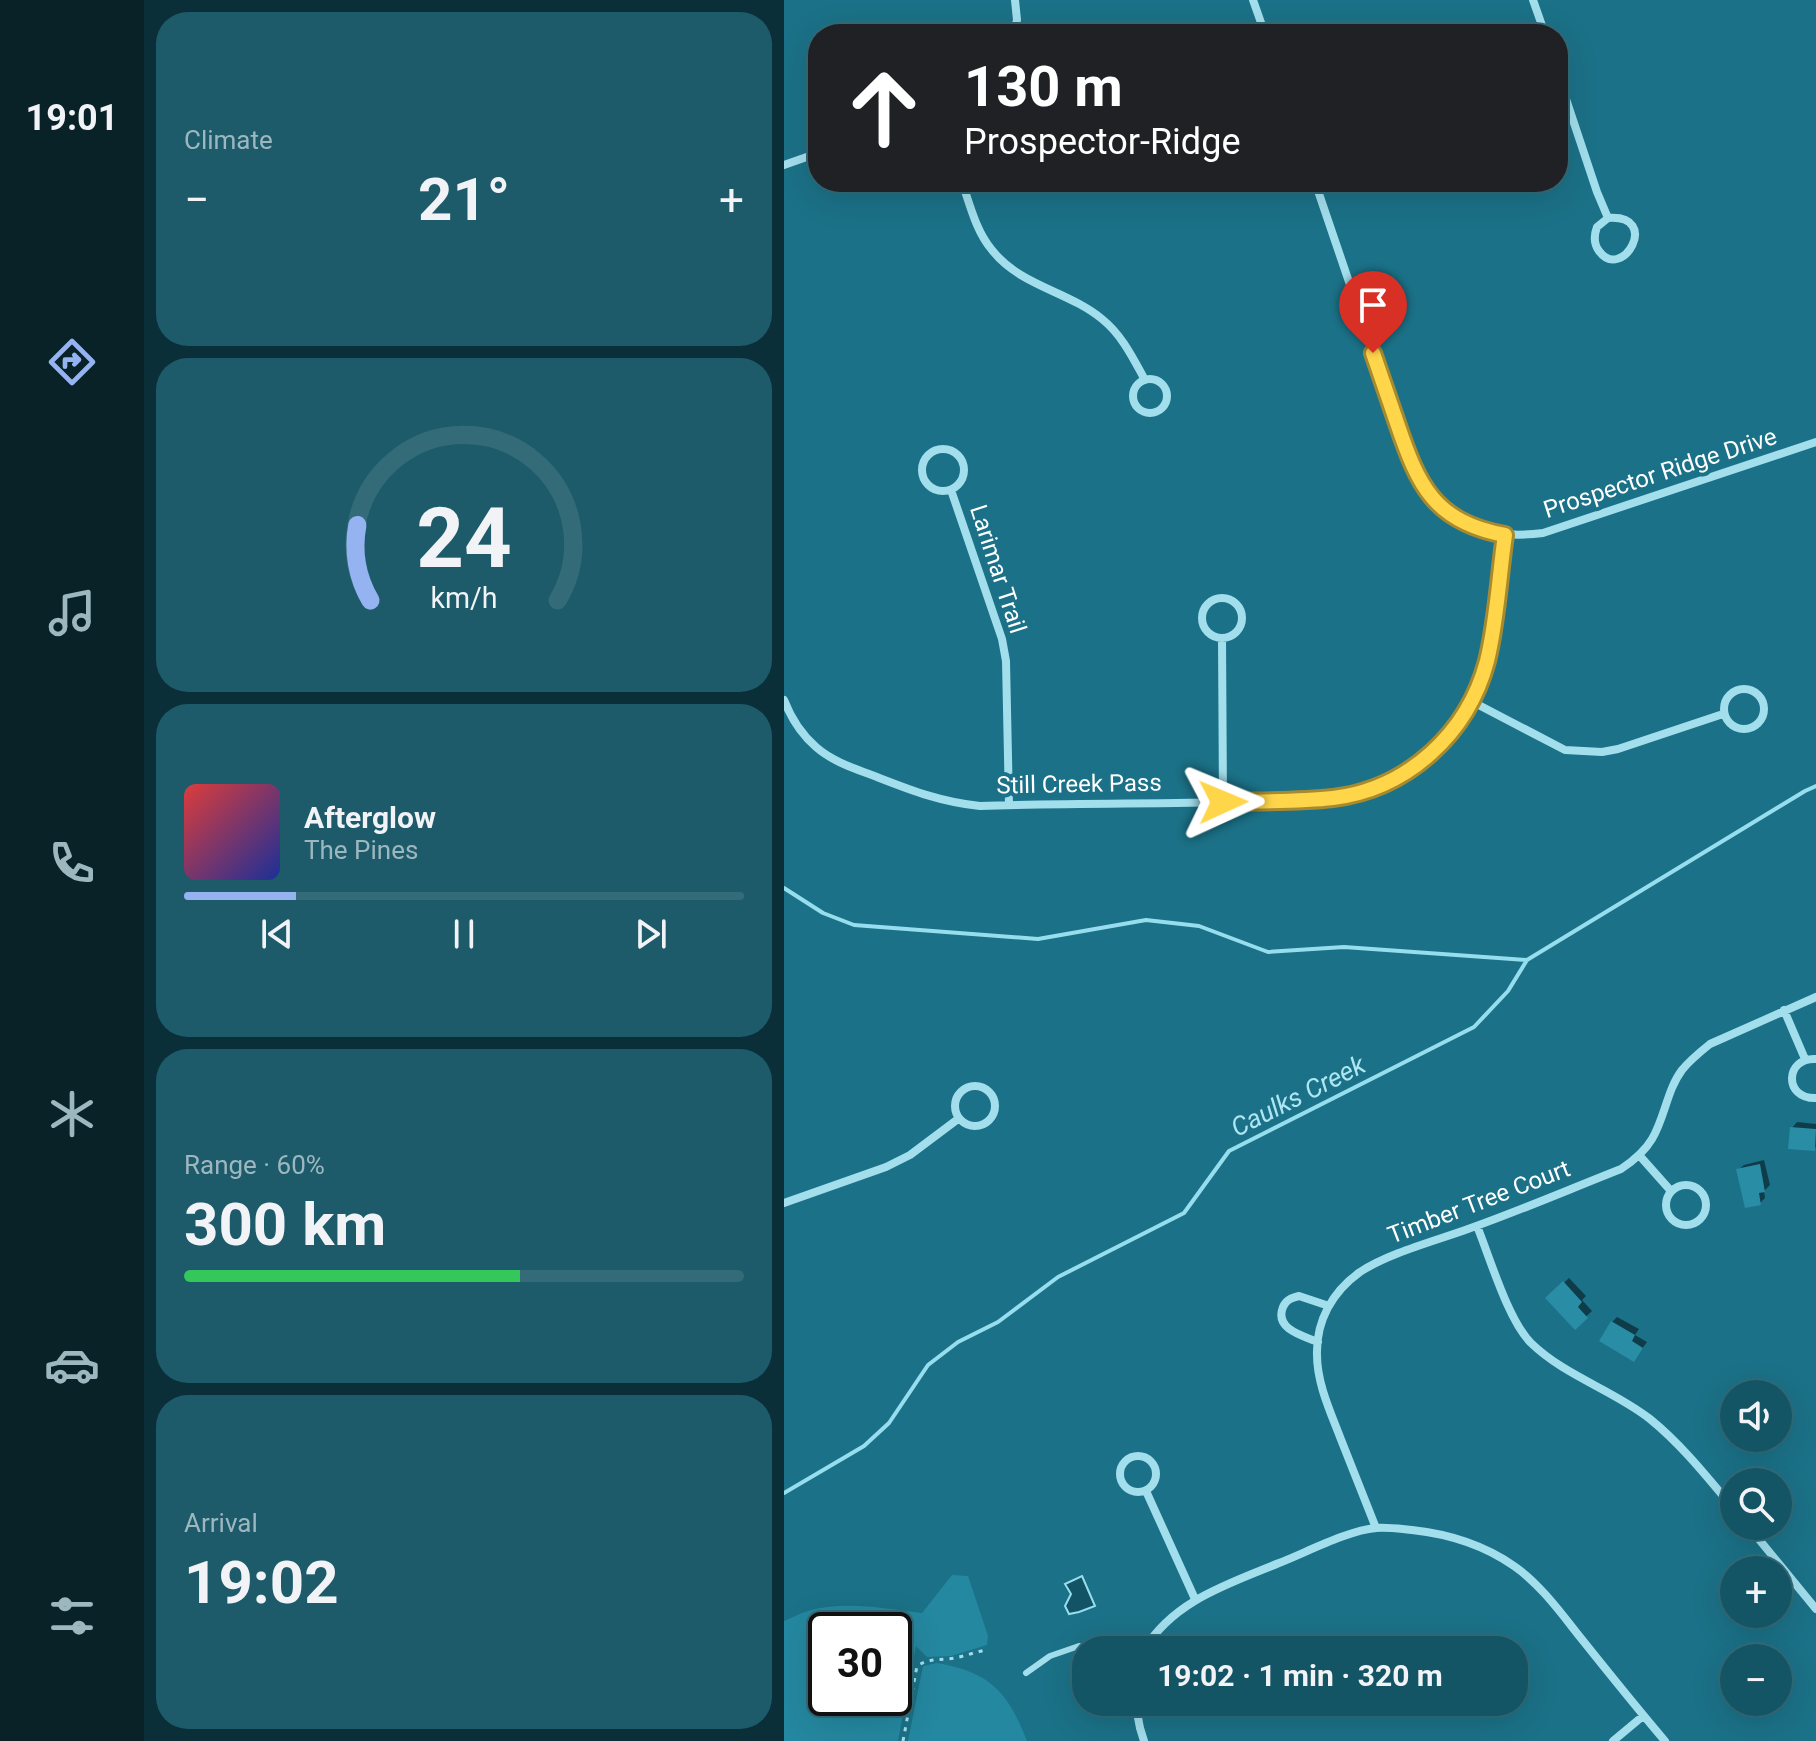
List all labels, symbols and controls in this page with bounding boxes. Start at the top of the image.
text: 130 m [964,54,1123,120]
icon: ahead [832,56,936,160]
text: 19:01 [26,97,118,139]
text: Prospector-Ridge [964,121,1240,163]
text: Climate [184,125,273,155]
text: 21° [418,164,510,235]
text: − [184,174,209,226]
text: + [719,174,744,226]
pin [1339,271,1407,353]
icon: arrive [1351,283,1395,327]
icon: directions [44,334,100,390]
street label: Prospector Ridge Drive [1540,422,1780,524]
text: 24 [416,489,512,586]
street label: Larimar Trail [964,501,1032,637]
text: km/h [430,581,498,615]
icon: music [44,585,100,641]
position arrow [1181,760,1265,844]
street label: Still Creek Pass [996,769,1162,799]
text: Afterglow [304,800,436,835]
icon: phone [44,835,100,891]
text: The Pines [304,835,418,865]
icon: previous [255,912,299,956]
icon: pause [442,912,486,956]
icon: next [629,912,673,956]
water label: Caulks Creek [1226,1049,1371,1143]
icon: climate [44,1086,100,1142]
text: Range · 60% [184,1150,325,1180]
street label: Timber Tree Court [1384,1154,1574,1250]
text: 300 km [184,1189,386,1260]
icon: car [44,1337,100,1393]
map controls [1720,1380,1792,1716]
button: sound [1720,1380,1792,1452]
button: search [1720,1468,1792,1540]
text: Arrival [184,1508,258,1538]
text: 19:02 [184,1547,339,1618]
button: + [1720,1556,1792,1628]
icon: filters [44,1588,100,1644]
speed limit sign: 30 [808,1612,912,1716]
button: − [1720,1644,1792,1716]
text: 19:02 · 1 min · 320 m [1157,1658,1443,1693]

